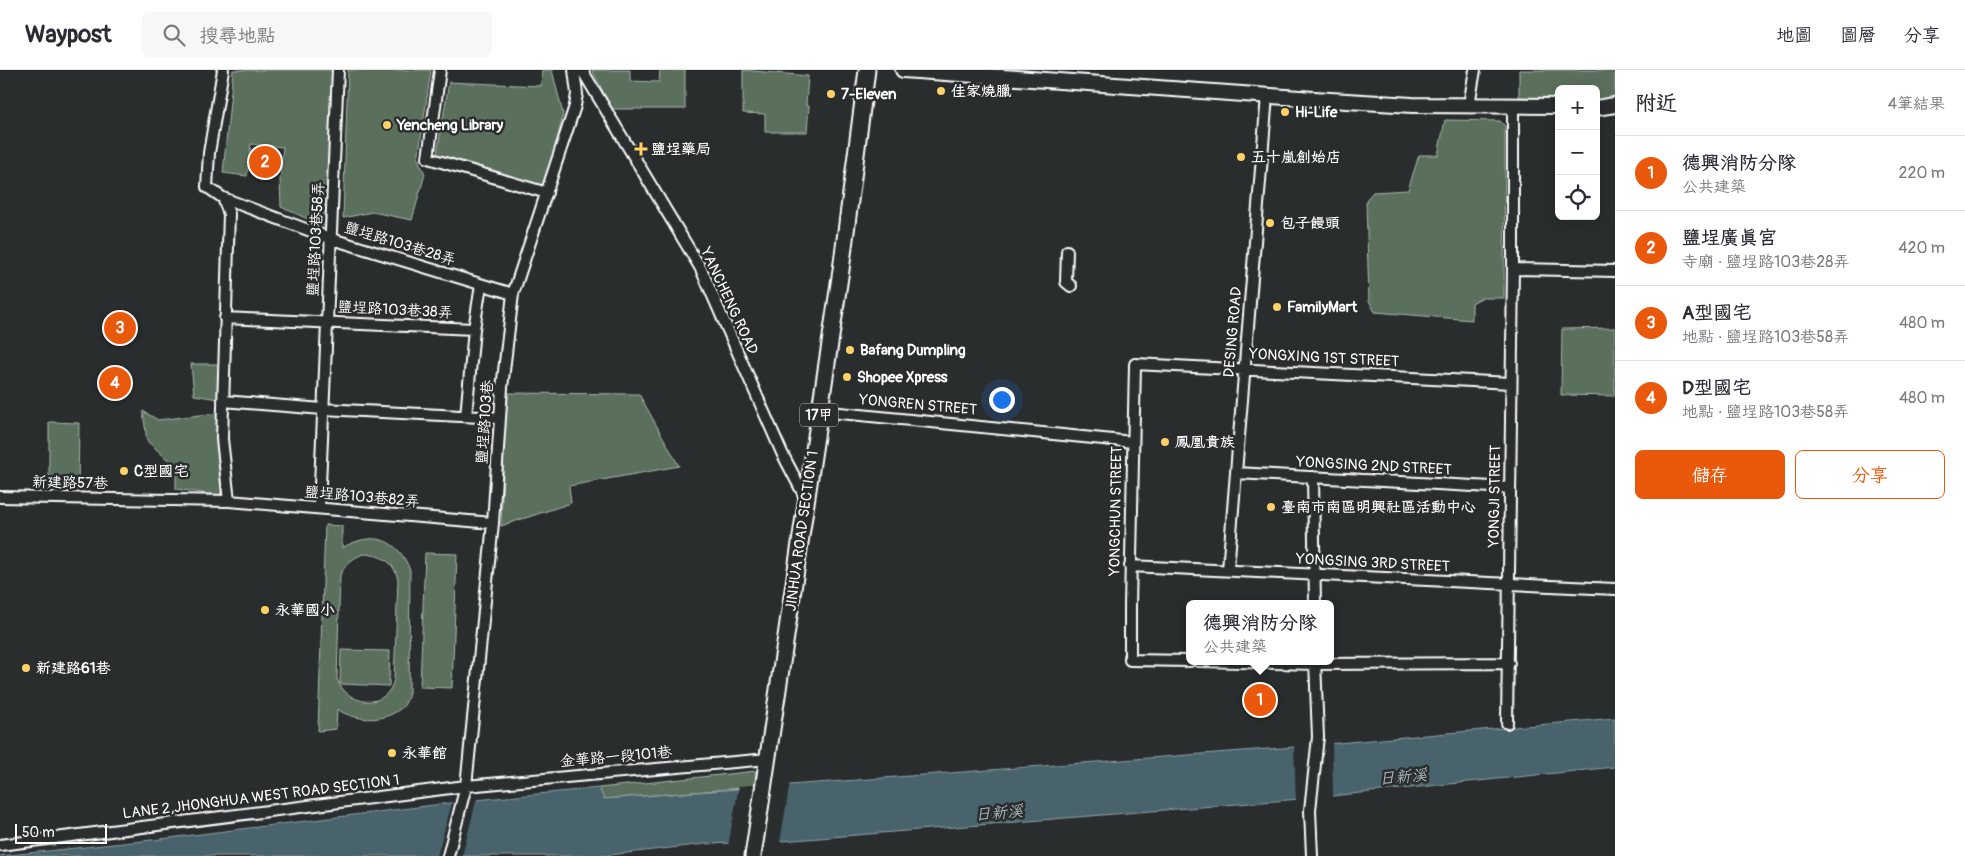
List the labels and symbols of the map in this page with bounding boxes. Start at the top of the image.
place label: 佳家燒臘 [951,82,1012,101]
place label: 7-Eleven [841,85,897,104]
marker: 佳家燒臘 [935,85,947,97]
marker: 7-Eleven [825,88,837,100]
place label: Hi-Life [1295,103,1338,122]
marker: Hi-Life [1279,106,1291,118]
place label: Yencheng Library [396,116,504,135]
marker: Yencheng Library [381,119,393,131]
place label: 鹽埕藥局 [651,140,711,159]
pin: 2 [249,143,281,181]
marker: 鹽埕藥局 [635,143,647,155]
place label: 五十嵐創始店 [1251,148,1341,167]
marker: 五十嵐創始店 [1235,151,1247,163]
street label: 鹽埕路103巷58弄 [303,181,329,297]
place label: 包子饅頭 [1280,214,1340,233]
marker: 包子饅頭 [1264,217,1276,229]
street label: 鹽埕路103巷28弄 [342,218,458,270]
street label: YANCHENG ROAD [695,243,762,358]
street label: DESING ROAD [1220,286,1246,378]
street label: 鹽埕路103巷38弄 [337,297,453,323]
place label: FamilyMart [1287,298,1358,317]
marker: FamilyMart [1271,301,1283,313]
pin: 3 [104,309,136,347]
place label: Bafang Dumpling [860,341,966,360]
marker: Bafang Dumpling [844,344,856,356]
street label: YONGXING 1ST STREET [1247,345,1400,371]
pin: 4 [99,364,131,402]
place label: Shopee Xpress [857,368,948,387]
marker: Shopee Xpress [841,371,853,383]
street label: 鹽埕路103巷 [473,379,497,465]
your location [989,387,1015,413]
street label: YONGREN STREET [857,390,978,420]
road number: 17甲 [800,404,838,426]
place label: 鳳凰貴族 [1175,433,1235,452]
marker: 鳳凰貴族 [1159,436,1171,448]
street label: YONGJI STREET [1485,444,1505,549]
street label: YONGCHUN STREET [1105,446,1127,577]
street label: JINHUA ROAD SECTION 1 [781,450,823,612]
street label: YONGSING 2ND STREET [1295,452,1452,480]
place label: C型國宅 [134,462,188,481]
marker: C型國宅 [118,465,130,477]
street label: 新建路57巷 [32,473,108,493]
street label: 鹽埕路103巷82弄 [304,483,420,511]
place label: 臺南市南區明興社區活動中心 [1281,498,1476,517]
marker: 臺南市南區明興社區活動中心 [1265,501,1277,513]
street label: YONGSING 3RD STREET [1295,549,1450,577]
place label: 永華國小 [275,601,335,620]
marker: 永華國小 [259,604,271,616]
place label: 新建路61巷 [36,659,112,678]
marker: 新建路61巷 [20,662,32,674]
pin: 1 [1244,681,1276,719]
street label: 金華路一段101巷 [559,743,673,771]
place label: 永華館 [402,744,447,763]
marker: 永華館 [386,747,398,759]
water label: 日新溪 [1378,765,1429,789]
street label: LANE 2,JHONGHUA WEST ROAD SECTION 1 [122,771,400,823]
water label: 日新溪 [974,801,1025,825]
scale bar [15,821,108,844]

